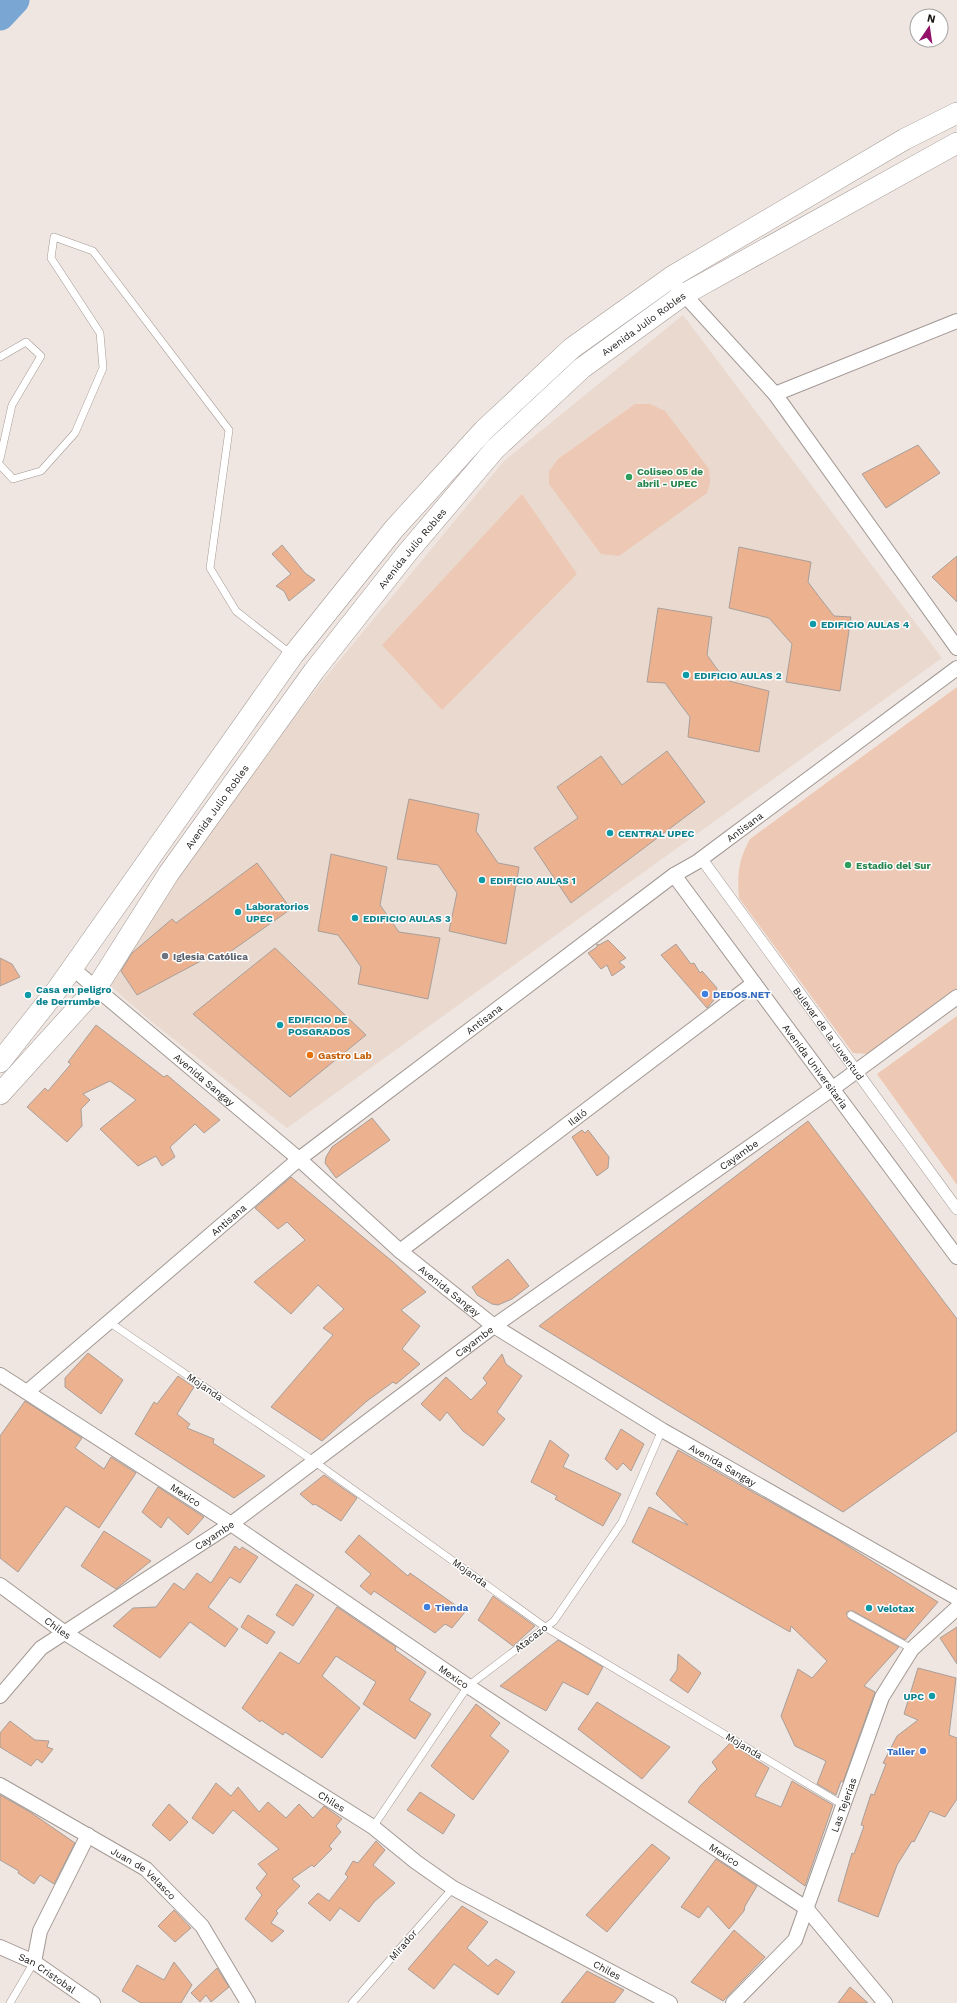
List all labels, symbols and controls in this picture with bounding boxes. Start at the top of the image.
north arrow [909,8,949,48]
text: N [926,11,937,26]
street label: Avenida Julio Robles [599,290,687,358]
place label: Coliseo 05 de abril - UPEC [637,466,703,489]
marker: Coliseo 05 de abril - UPEC [624,472,634,482]
street label: Avenida Julio Robles [376,506,448,591]
marker: EDIFICIO AULAS 4 [808,619,818,629]
place label: EDIFICIO AULAS 4 [821,619,910,630]
marker: EDIFICIO AULAS 2 [681,670,691,680]
place label: EDIFICIO AULAS 2 [694,670,782,681]
street label: Avenida Julio Robles [183,762,251,851]
street label: Antisana [724,809,765,844]
marker: CENTRAL UPEC [605,828,615,838]
place label: CENTRAL UPEC [618,828,694,839]
marker: Estadio del Sur [843,860,853,870]
place label: Estadio del Sur [856,860,932,871]
marker: EDIFICIO AULAS 1 [477,875,487,885]
place label: EDIFICIO AULAS 1 [490,875,576,886]
place label: Laboratorios UPEC [246,901,309,924]
marker: Laboratorios UPEC [233,907,243,917]
marker: EDIFICIO AULAS 3 [350,913,360,923]
place label: EDIFICIO AULAS 3 [363,913,451,924]
marker: Iglesia Católica [160,951,170,961]
place label: Iglesia Católica [173,951,248,962]
place label: Casa en peligro de Derrumbe [36,984,111,1007]
street label: Bulevar de la Juventud [791,985,866,1082]
marker: DEDOS.NET [700,989,710,999]
place label: DEDOS.NET [713,989,771,1000]
marker: Casa en peligro de Derrumbe [23,990,33,1000]
street label: Antisana [464,1002,504,1036]
place label: EDIFICIO DE POSGRADOS [288,1014,351,1037]
marker: EDIFICIO DE POSGRADOS [275,1020,285,1030]
street label: Avenida Universitaria [781,1022,851,1111]
marker: Gastro Lab [305,1050,315,1060]
place label: Gastro Lab [318,1050,372,1061]
street label: Avenida Sangay [172,1051,237,1108]
street label: Ilaló [565,1106,589,1128]
street label: Cayambe [717,1137,760,1172]
street label: Antisana [209,1201,248,1238]
street label: Avenida Sangay [417,1263,483,1319]
street label: Cayambe [453,1323,495,1359]
street label: Mojanda [185,1371,225,1403]
street label: Avenida Sangay [687,1441,759,1488]
street label: Mexico [169,1481,203,1509]
street label: Cayambe [193,1518,236,1552]
street label: Mojanda [450,1557,490,1590]
marker: Tienda [422,1602,432,1612]
place label: Tienda [435,1602,469,1613]
marker: Velotax [864,1603,874,1613]
place label: Velotax [877,1603,915,1614]
street label: Chiles [43,1614,73,1641]
street label: Atacazo [512,1622,550,1654]
street label: Mexico [437,1662,471,1690]
place label: UPC [903,1691,924,1702]
marker: UPC [927,1691,937,1701]
street label: Mojanda [724,1731,765,1761]
place label: Taller [887,1746,916,1757]
marker: Taller [918,1746,928,1756]
street label: Las Tejerias [829,1776,858,1833]
street label: Chiles [316,1788,347,1814]
street label: Mexico [708,1841,742,1868]
street label: Juan de Velasco [109,1845,178,1902]
street label: Mirador [387,1927,419,1963]
street label: San Cristobal [17,1950,78,1995]
street label: Chiles [591,1958,623,1982]

